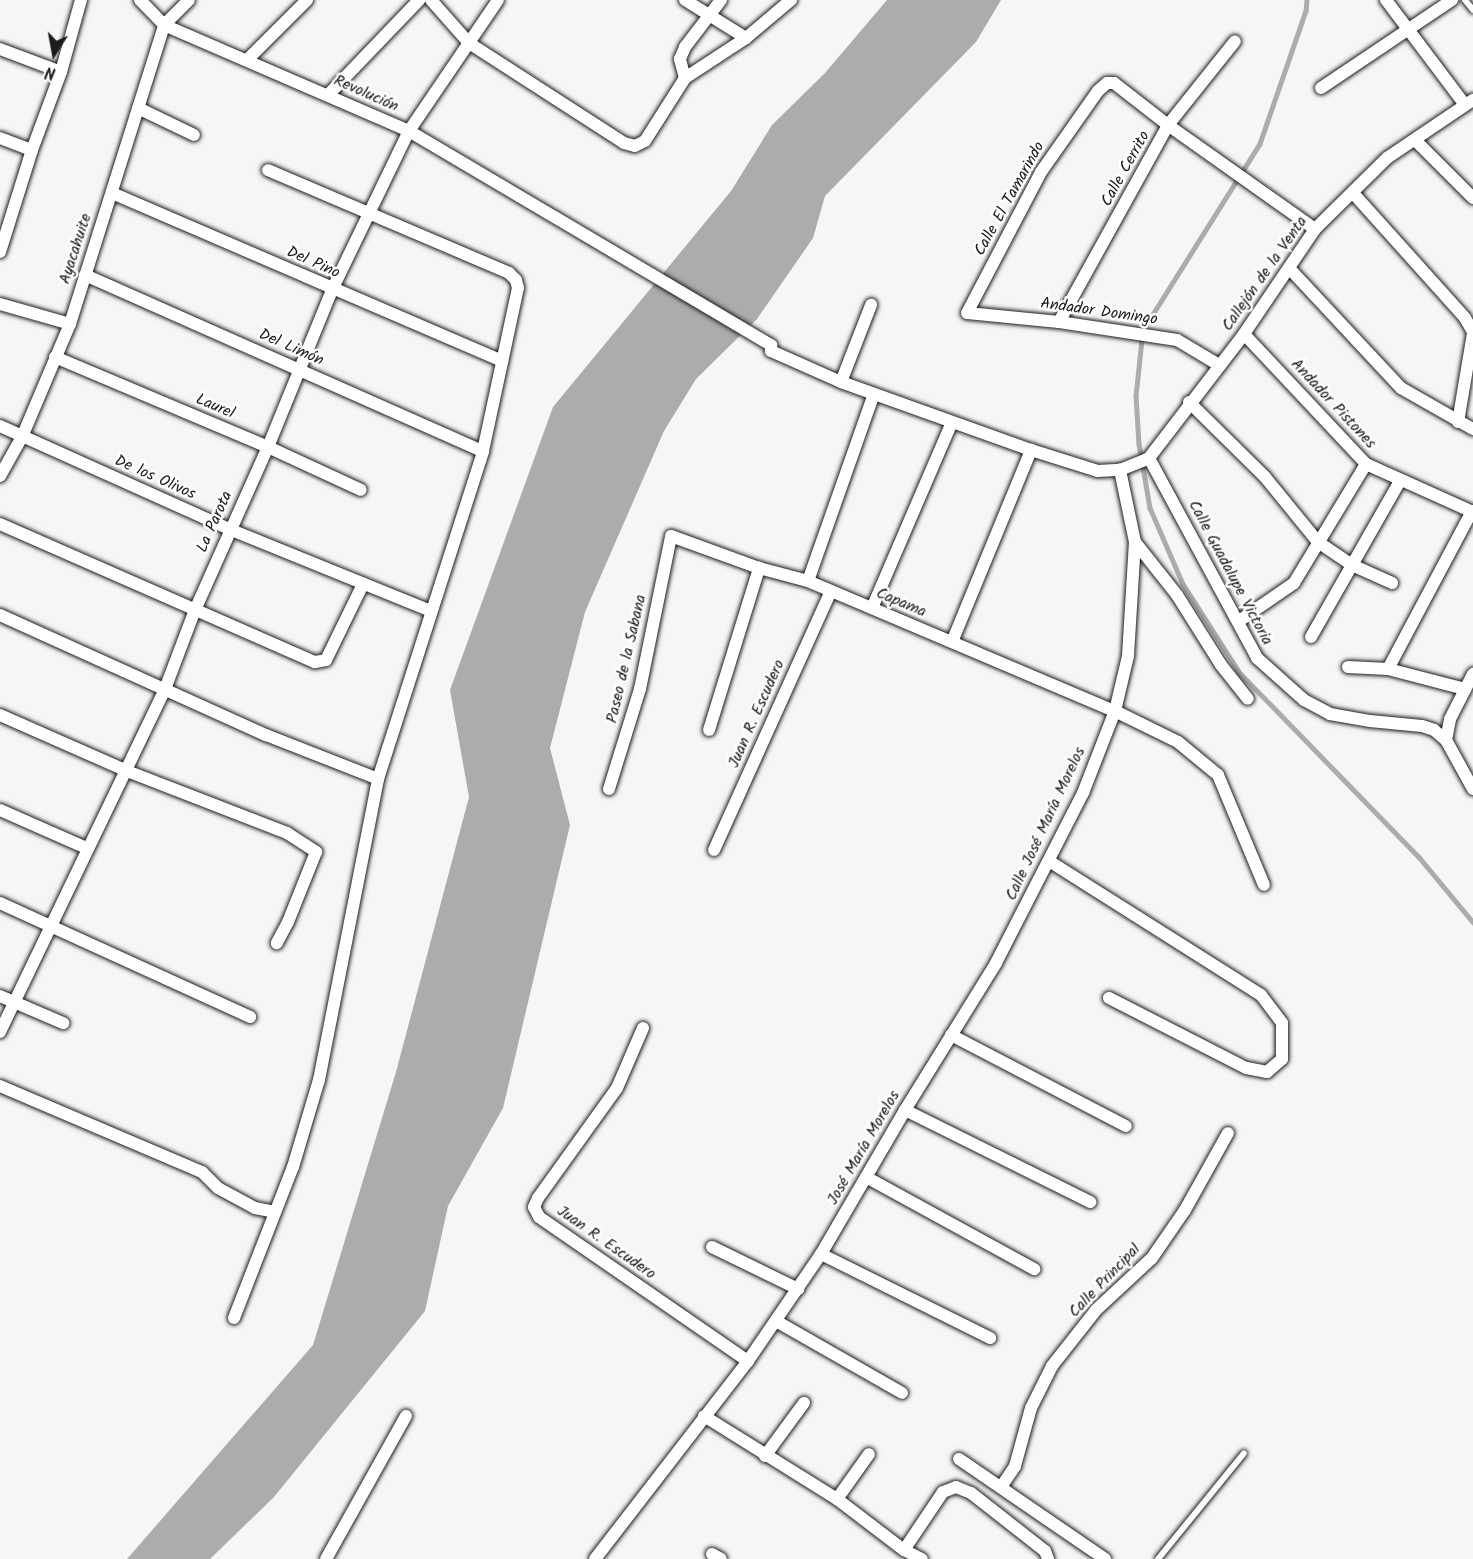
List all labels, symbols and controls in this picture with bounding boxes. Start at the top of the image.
north arrow [24,24,84,84]
text: N [43,59,58,85]
street label: Revolución [331,71,401,117]
street label: Calle Cerrito [1097,128,1155,210]
street label: Calle El Tamarindo [971,139,1049,259]
street label: Ayacahuite [56,211,96,287]
street label: Callejón de la Venta [1218,213,1312,335]
street label: Del Pino [283,243,343,283]
street label: Andador Domingo [1039,294,1159,330]
street label: Del Limón [256,325,326,371]
street label: Andador Pistones [1286,355,1380,453]
street label: Laurel [193,390,237,424]
street label: De los Olivos [111,452,199,504]
street label: La Parota [193,488,237,556]
street label: Calle Guadalupe Victoria [1184,497,1276,649]
street label: Capama [873,584,929,622]
street label: Paseo de la Sabana [603,593,651,725]
street label: Juan R. Escudero [725,657,789,771]
street label: Calle José María Morelos [1002,744,1090,904]
street label: José María Morelos [824,1088,904,1208]
street label: Juan R. Escudero [553,1202,659,1284]
street label: Calle Principal [1065,1240,1145,1322]

